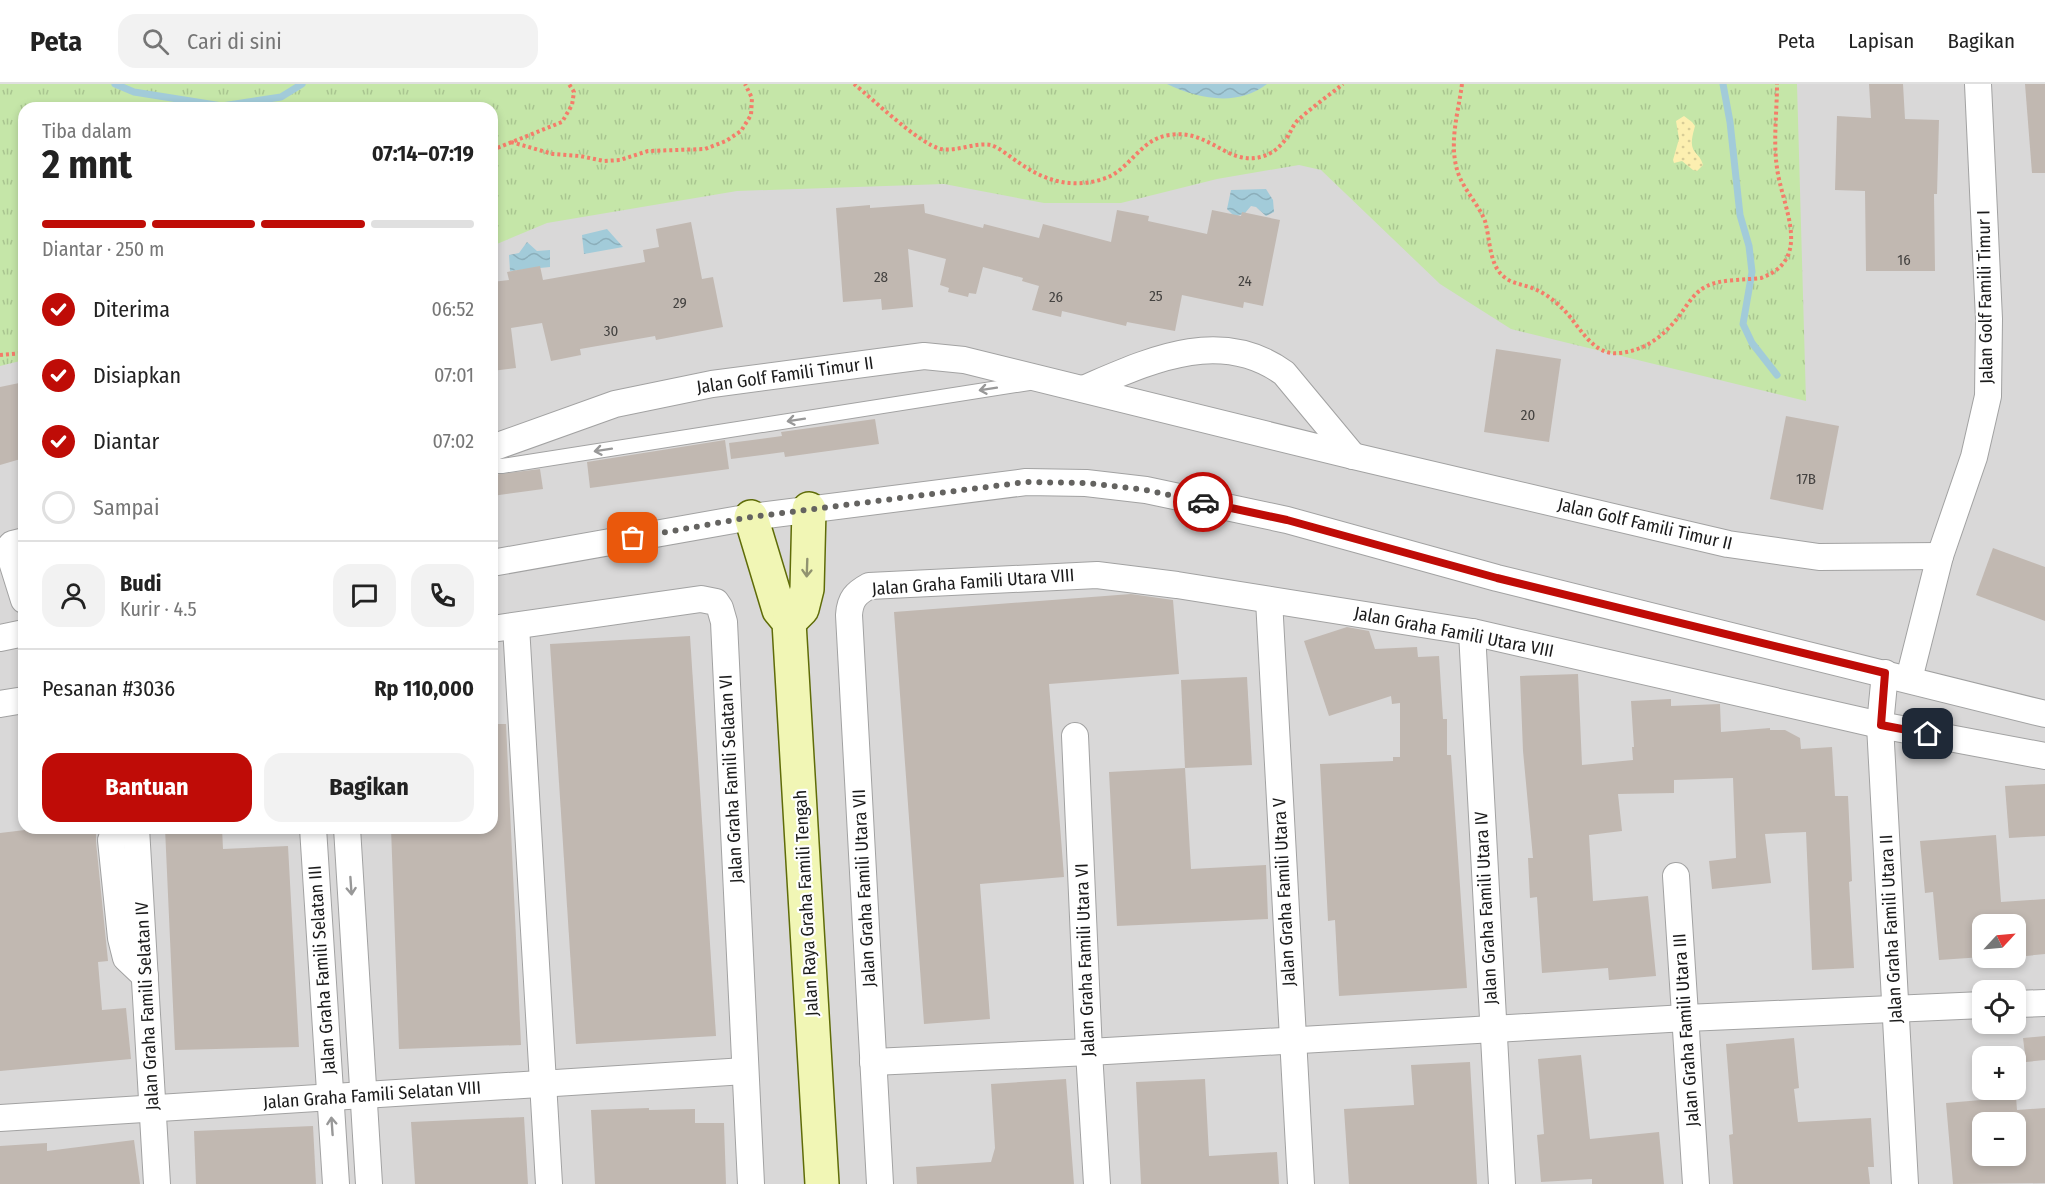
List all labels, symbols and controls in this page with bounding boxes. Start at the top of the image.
search box [118,14,538,68]
text: Peta [30,25,82,58]
icon: search [139,25,172,58]
text: Cari di sini [187,28,282,55]
text: Peta [1778,28,1815,54]
text: Lapisan [1848,28,1914,54]
text: Bagikan [1947,28,2015,54]
text: Tiba dalam [42,119,132,143]
text: 07:14–07:19 [372,140,474,167]
text: 2 mnt [42,142,132,188]
street label: Jalan Golf Famili Timur I [1972,210,1998,384]
text: Diantar · 250 m [42,237,164,261]
house number: 16 [1897,251,1911,269]
house number: 28 [874,268,888,286]
house number: 24 [1238,272,1252,290]
house number: 25 [1149,287,1163,305]
house number: 26 [1049,288,1063,306]
icon: check [42,293,75,326]
house number: 29 [673,294,687,312]
text: Diterima [93,296,170,323]
text: 06:52 [432,297,474,321]
house number: 30 [604,322,618,340]
street label: Jalan Golf Famili Timur II [695,352,875,398]
icon: check [42,359,75,392]
text: Disiapkan [93,362,181,389]
text: 07:01 [434,363,474,387]
one-way arrow [979,384,999,395]
house number: 20 [1521,406,1535,424]
one-way arrow [786,414,806,425]
icon: check [42,425,75,458]
text: Diantar [93,428,159,455]
text: 07:02 [433,429,474,453]
one-way arrow [594,445,613,456]
house number: 17B [1796,470,1816,488]
courier [1173,472,1233,532]
icon: car [1187,486,1220,519]
street label: Jalan Golf Famili Timur II [1556,493,1734,555]
text: Sampai [93,494,159,521]
pin [607,512,658,563]
icon: bag [616,521,649,554]
one-way arrow [802,557,813,577]
button: person [42,564,105,627]
button: chat [333,564,396,627]
button: phone [411,564,474,627]
street label: Jalan Graha Famili Utara VIII [871,564,1075,600]
text: Budi [120,570,161,597]
text: Kurir · 4.5 [120,597,197,621]
street label: Jalan Graha Famili Utara VIII [1352,602,1556,662]
street label: Jalan Graha Famili Selatan VI [715,674,747,884]
text: Pesanan #3036 [42,675,175,702]
text: Rp 110,000 [374,675,474,702]
pin [1902,708,1953,759]
icon: home [1911,717,1944,750]
button: Bantuan [42,753,252,822]
button: Bagikan [264,753,474,822]
street label: Jalan Graha Famili Utara VII [848,788,880,988]
street label: Jalan Raya Graha Famili Tengah [789,789,823,1017]
street label: Jalan Graha Famili Utara V [1268,796,1300,987]
street label: Jalan Graha Famili Utara IV [1470,810,1502,1005]
street label: Jalan Graha Famili Utara II [1875,834,1907,1024]
street label: Jalan Graha Famili Utara VI [1071,863,1099,1057]
street label: Jalan Graha Famili Selatan III [304,865,340,1075]
one-way arrow [346,876,357,896]
street label: Jalan Graha Famili Selatan IV [130,900,163,1111]
north arrow [1972,914,2026,968]
map controls [1972,914,2026,1166]
street label: Jalan Graha Famili Utara III [1668,933,1704,1127]
button: locate [1972,980,2026,1034]
button: + [1972,1046,2026,1100]
street label: Jalan Graha Famili Selatan VIII [262,1076,482,1114]
button: − [1972,1112,2026,1166]
one-way arrow [327,1116,338,1136]

